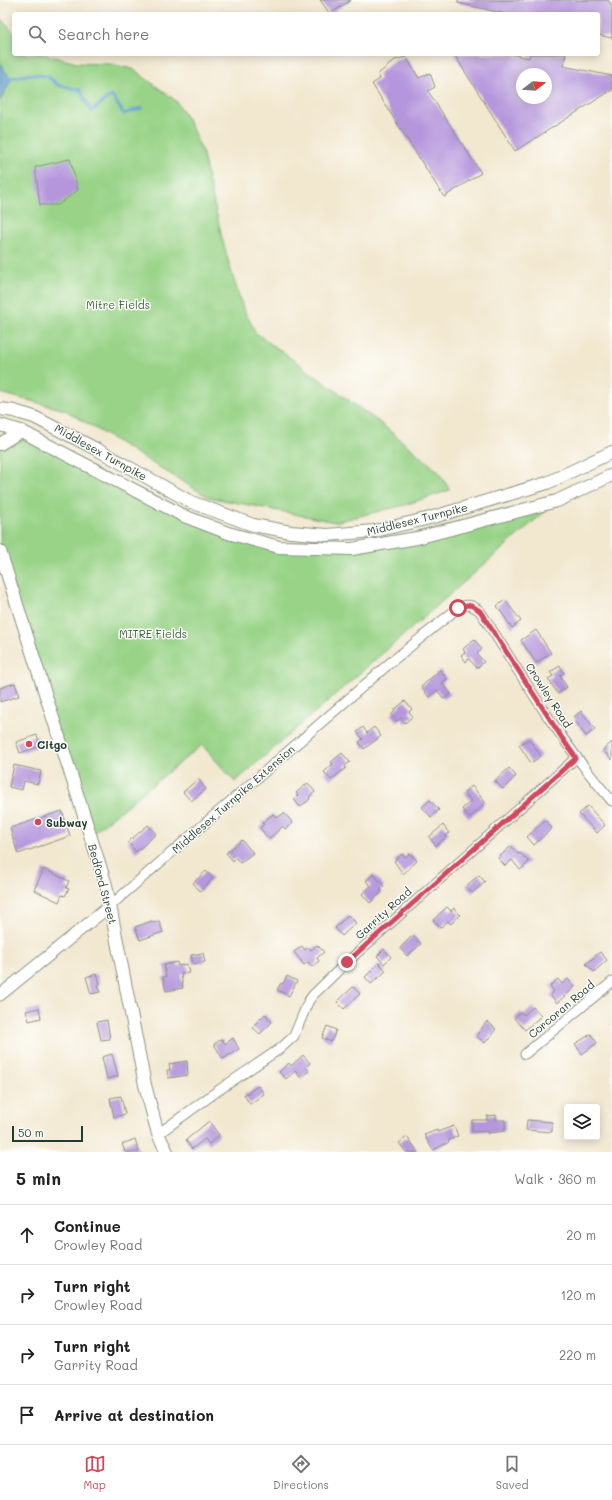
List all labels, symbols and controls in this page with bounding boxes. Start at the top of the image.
search box [12,12,600,56]
icon: search [26,23,48,45]
text: Search here [58,24,149,44]
north arrow [516,68,552,104]
park label: Mitre Fields [86,297,150,312]
street label: Middlesex Turnpike [52,420,150,484]
street label: Middlesex Turnpike [365,499,469,539]
route start [449,599,467,617]
park label: MITRE Fields [119,626,187,641]
street label: Crowley Road [522,660,576,730]
place label: Citgo [37,737,67,752]
marker: Citgo [24,739,34,749]
street label: Middlesex Turnpike Extension [168,742,298,856]
place label: Subway [46,815,87,830]
marker: Subway [33,817,43,827]
street label: Bedford Street [85,842,121,926]
street label: Garrity Road [352,884,414,942]
route end [338,953,356,971]
street label: Corcoran Road [525,977,597,1041]
map controls [564,1104,600,1140]
button: layers [564,1104,600,1140]
scale bar [12,1124,83,1143]
text: 50 m [18,1125,44,1140]
text: 5 min [16,1167,61,1189]
text: Walk · 360 m [514,1170,596,1187]
text: Continue [54,1216,121,1236]
icon: ahead [16,1224,38,1246]
text: 20 m [566,1226,596,1243]
text: Crowley Road [54,1236,142,1253]
text: Turn right [54,1276,131,1296]
icon: right [16,1284,38,1306]
text: 120 m [560,1286,596,1303]
text: Crowley Road [54,1296,142,1313]
text: Turn right [54,1336,131,1356]
icon: right [16,1344,38,1366]
text: 220 m [559,1346,596,1363]
text: Garrity Road [54,1356,138,1373]
icon: arrive [16,1404,38,1426]
text: Arrive at destination [54,1405,214,1425]
tab: Map [84,1453,106,1492]
tab: Directions [273,1453,329,1492]
tab: Saved [496,1453,528,1492]

